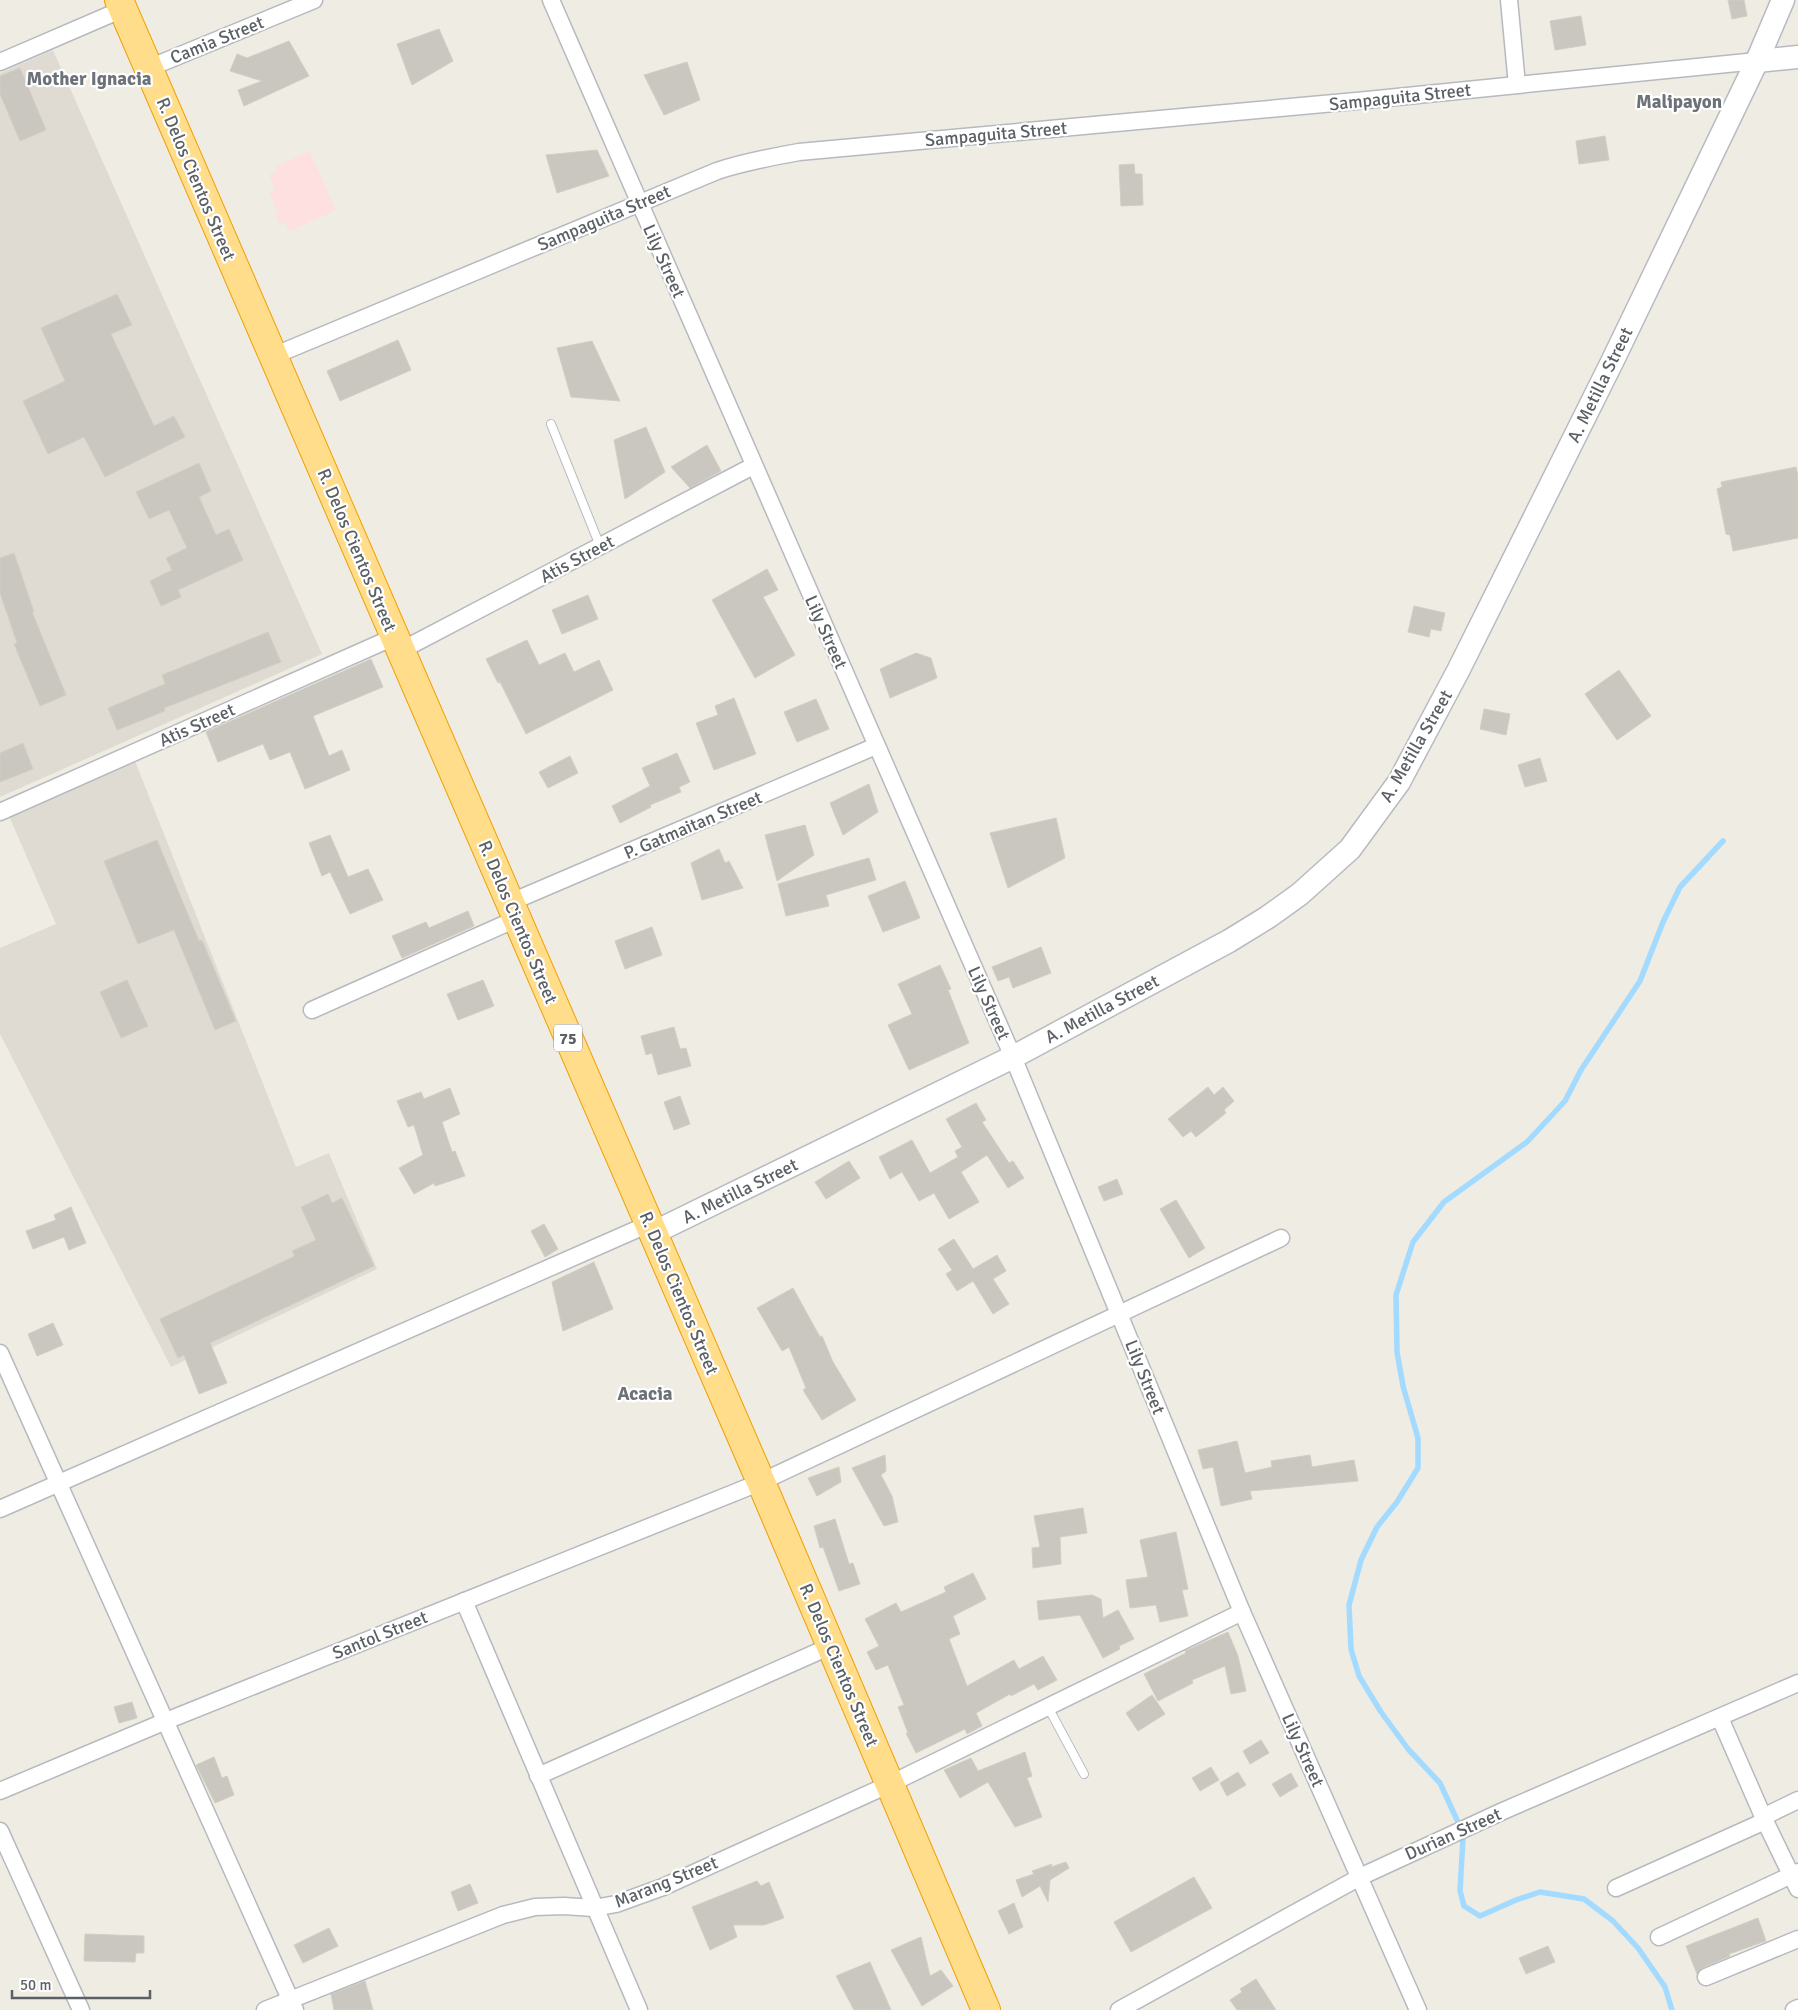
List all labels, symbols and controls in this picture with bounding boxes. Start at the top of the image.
street label: Camia Street [167,11,267,69]
district label: Mother Ignacia [26,67,152,91]
street label: Sampaguita Street [1328,79,1472,115]
district label: Malipayon [1636,90,1722,114]
street label: R. Delos Cientos Street [152,94,240,264]
street label: Sampaguita Street [924,117,1068,151]
street label: Sampaguita Street [534,180,674,256]
street label: Lily Street [638,221,690,301]
street label: A. Metilla Street [1563,324,1637,446]
street label: R. Delos Cientos Street [313,465,401,635]
street label: Atis Street [536,530,618,588]
street label: Lily Street [800,592,852,672]
street label: A. Metilla Street [1375,686,1457,806]
street label: Atis Street [156,699,238,751]
street label: P. Gatmaitan Street [621,786,765,864]
street label: R. Delos Cientos Street [474,837,562,1007]
street label: Lily Street [963,963,1015,1043]
street label: A. Metilla Street [1041,970,1163,1048]
road number: 75 [554,1024,582,1052]
street label: A. Metilla Street [679,1154,801,1228]
street label: R. Delos Cientos Street [635,1208,723,1378]
street label: Lily Street [1120,1337,1170,1417]
district label: Acacia [617,1382,673,1406]
street label: R. Delos Cientos Street [795,1580,883,1750]
street label: Santol Street [329,1606,431,1664]
street label: Lily Street [1277,1710,1329,1790]
street label: Durian Street [1401,1803,1505,1865]
street label: Marang Street [611,1851,721,1913]
scale bar [12,1968,150,2000]
text: 50 m [20,1976,51,1994]

